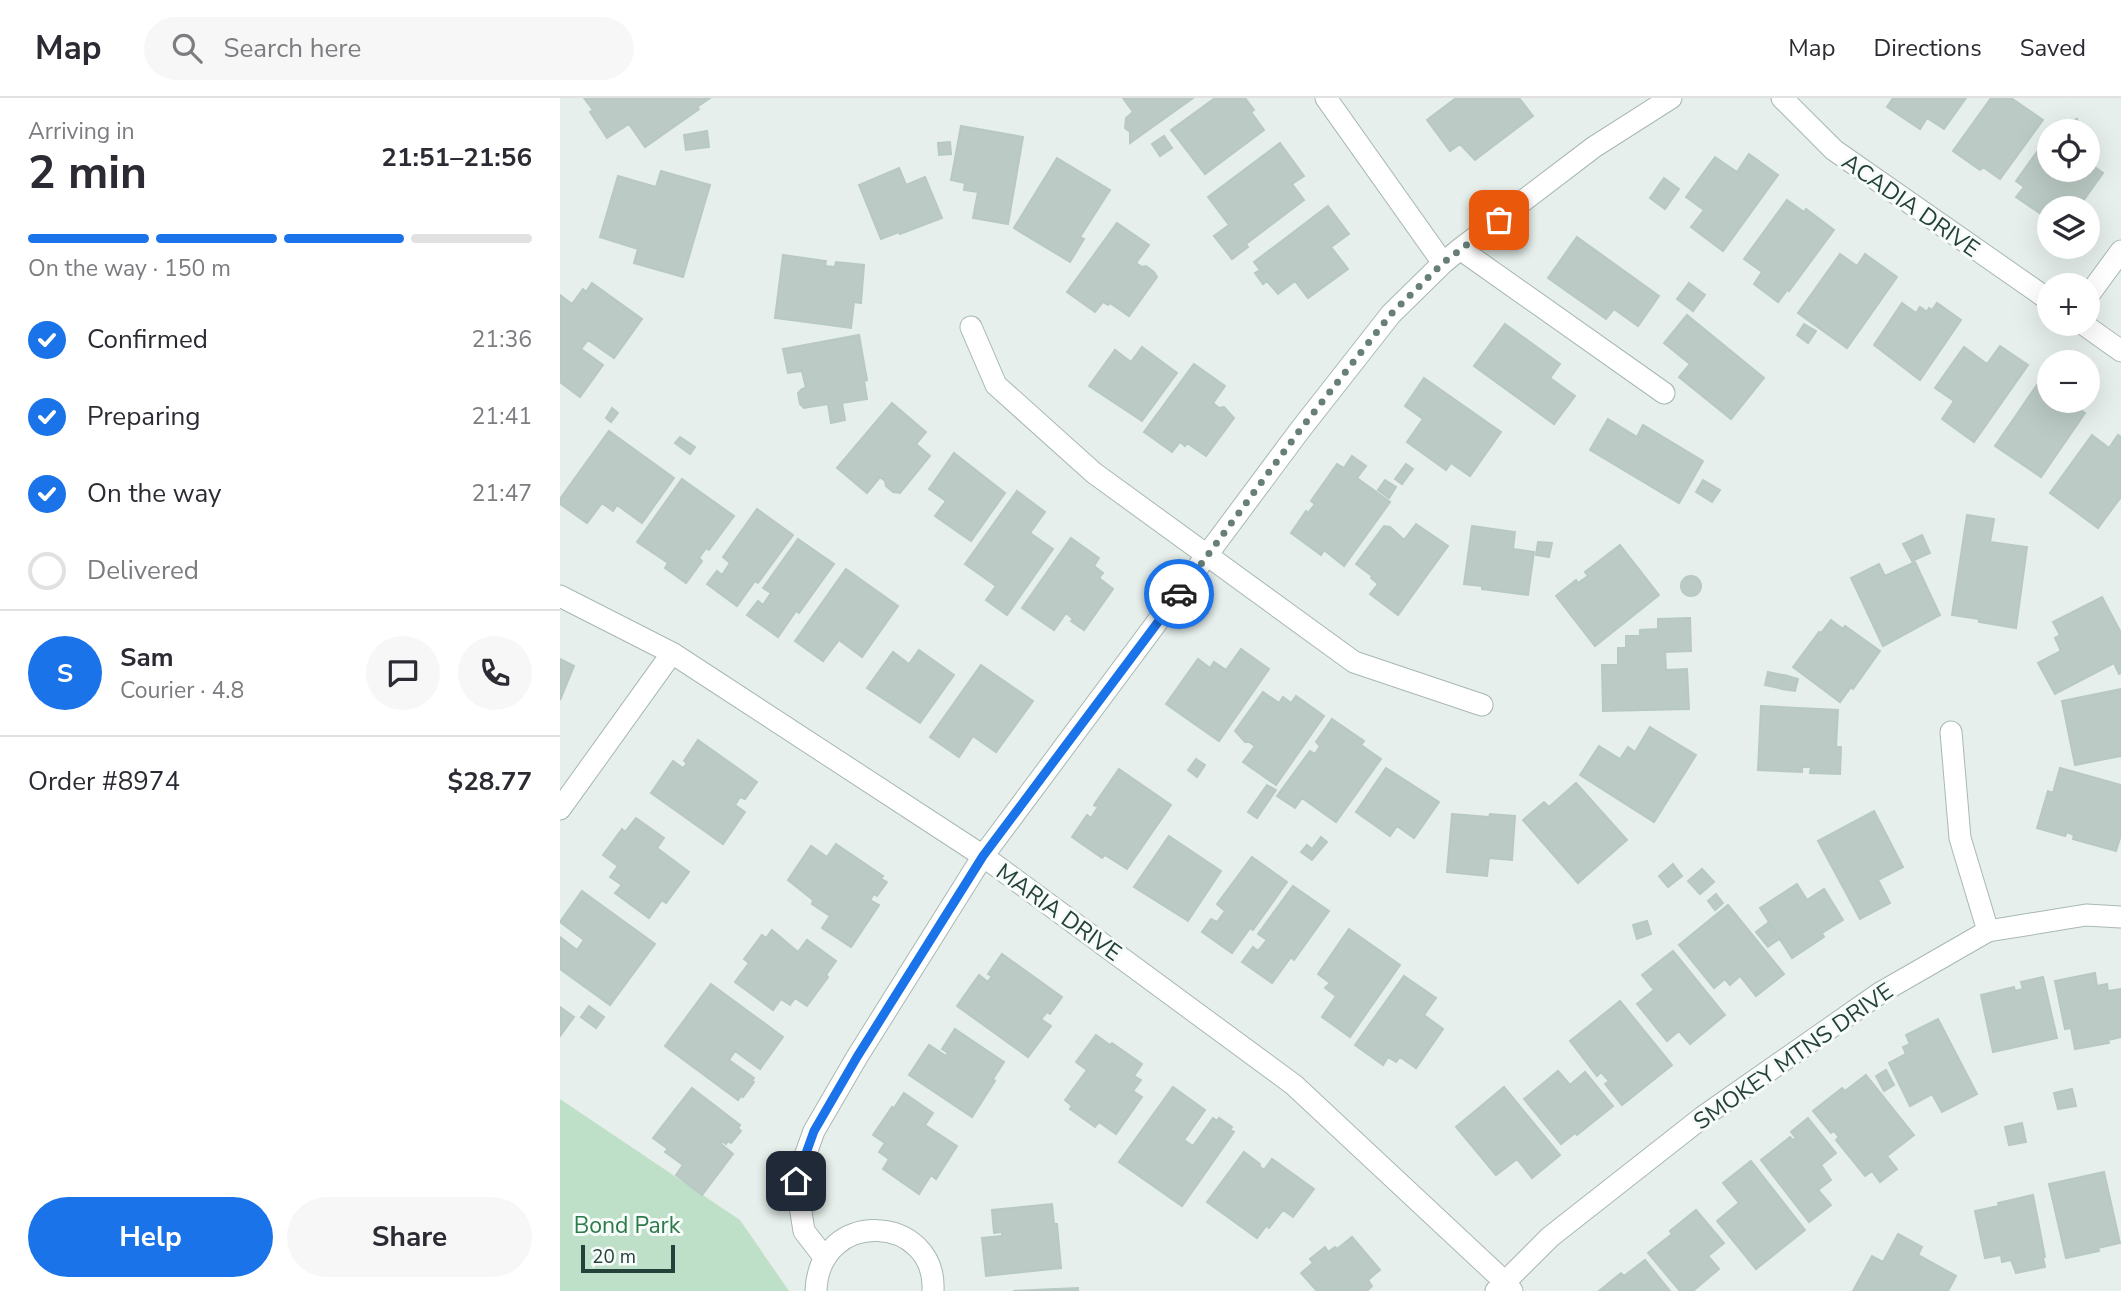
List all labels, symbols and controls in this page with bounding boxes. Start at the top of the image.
search box [144,17,634,80]
text: Map [35,26,102,71]
icon: search [168,29,206,67]
text: Search here [224,31,361,66]
text: Map [1788,32,1835,64]
text: Directions [1873,32,1982,64]
text: Saved [2020,32,2086,64]
text: Arriving in [28,116,135,147]
map controls [2037,119,2100,413]
button: locate [2037,119,2100,182]
text: 21:51–21:56 [381,140,532,175]
text: 2 min [28,141,147,204]
street label: ACADIA DRIVE [1836,146,1986,264]
pin [1469,190,1529,250]
button: layers [2037,196,2100,259]
icon: bag [1480,201,1518,239]
text: On the way · 150 m [28,253,231,284]
button: + [2037,273,2100,336]
icon: check [28,321,66,359]
text: Confirmed [87,322,208,357]
text: 21:36 [472,324,532,355]
button: − [2037,350,2100,413]
icon: check [28,398,66,436]
text: Preparing [87,399,200,434]
text: 21:41 [472,401,532,432]
icon: check [28,475,66,513]
text: On the way [87,476,221,511]
text: 21:47 [472,478,532,509]
text: Delivered [87,553,199,588]
courier [1144,559,1214,629]
icon: car [1160,575,1198,613]
button: chat [366,636,440,710]
button: phone [458,636,532,710]
text: Sam [120,640,173,675]
text: S [57,656,73,691]
text: Courier · 4.8 [120,675,244,706]
text: Order #8974 [28,764,180,799]
text: $28.77 [448,764,532,799]
street label: MARIA DRIVE [990,856,1128,968]
street label: SMOKEY MTNS DRIVE [1687,976,1899,1137]
pin [766,1151,826,1211]
icon: home [777,1162,815,1200]
button: Help [28,1197,273,1277]
button: Share [287,1197,532,1277]
park label: Bond Park [574,1210,681,1241]
scale bar [581,1242,676,1274]
text: 20 m [592,1244,636,1270]

